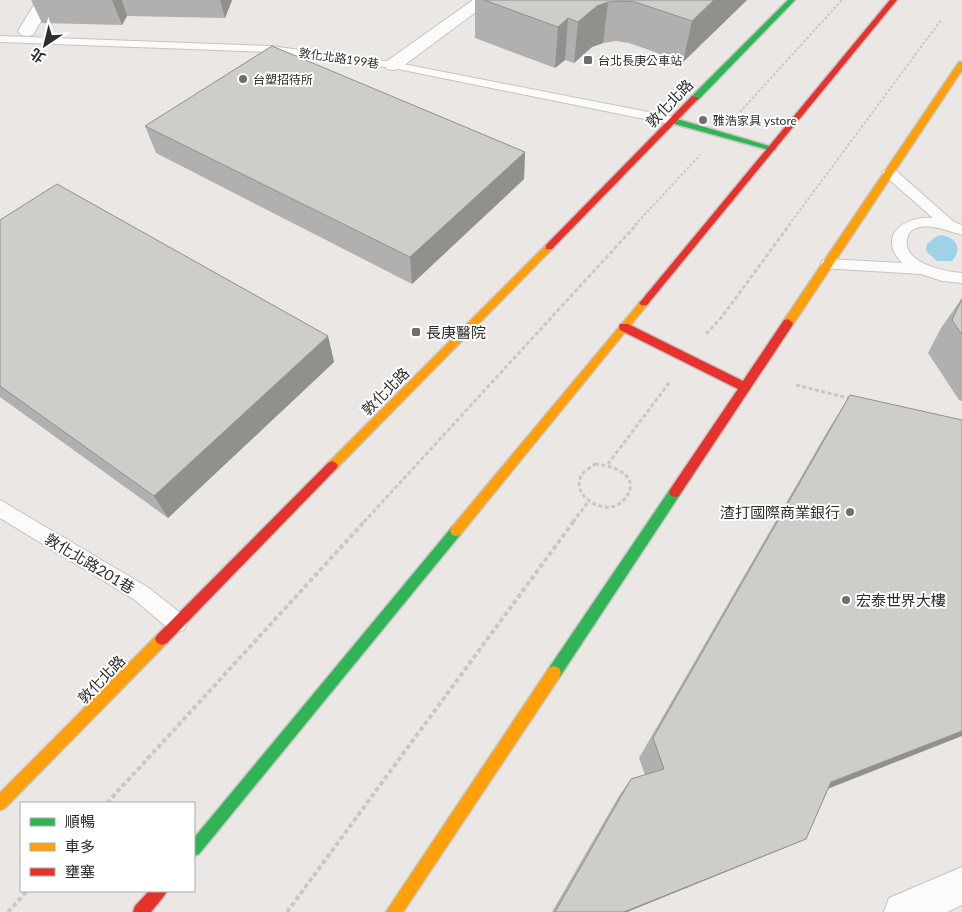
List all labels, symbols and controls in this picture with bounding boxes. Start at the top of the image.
north arrow [20,20,70,70]
text: 北 [27,45,48,67]
street label: 敦化北路199巷 [298,45,380,71]
place label: 台北長庚公車站 [598,53,682,68]
marker: 台北長庚公車站 [582,54,594,66]
place label: 台塑招待所 [253,72,313,87]
marker: 台塑招待所 [237,73,249,85]
street label: 敦化北路 [642,75,696,131]
place label: 雅浩家具 ystore [713,113,797,128]
marker: 雅浩家具 ystore [697,114,709,126]
place label: 長庚醫院 [426,323,486,341]
marker: 長庚醫院 [410,326,422,338]
street label: 敦化北路 [357,363,413,419]
place label: 渣打國際商業銀行 [720,503,840,521]
marker: 渣打國際商業銀行 [844,506,856,518]
street label: 敦化北路201巷 [42,529,138,597]
place label: 宏泰世界大樓 [856,591,946,609]
marker: 宏泰世界大樓 [840,594,852,606]
street label: 敦化北路 [74,651,128,707]
legend [20,802,195,892]
text: 順暢 [65,812,95,830]
text: 車多 [65,837,95,855]
text: 壅塞 [65,862,95,880]

